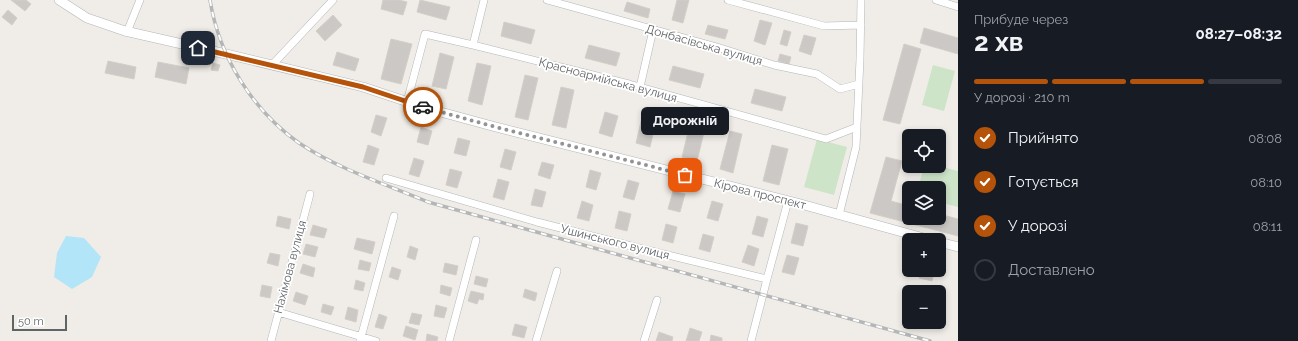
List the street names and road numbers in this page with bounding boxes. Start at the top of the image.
street label: Донбасівська вулиця [644,22,764,68]
street label: Красноармійська вулиця [537,55,679,105]
street label: Кірова проспект [712,176,808,212]
street label: Нахімова вулиця [271,219,309,315]
street label: Ушинського вулиця [559,222,671,262]

